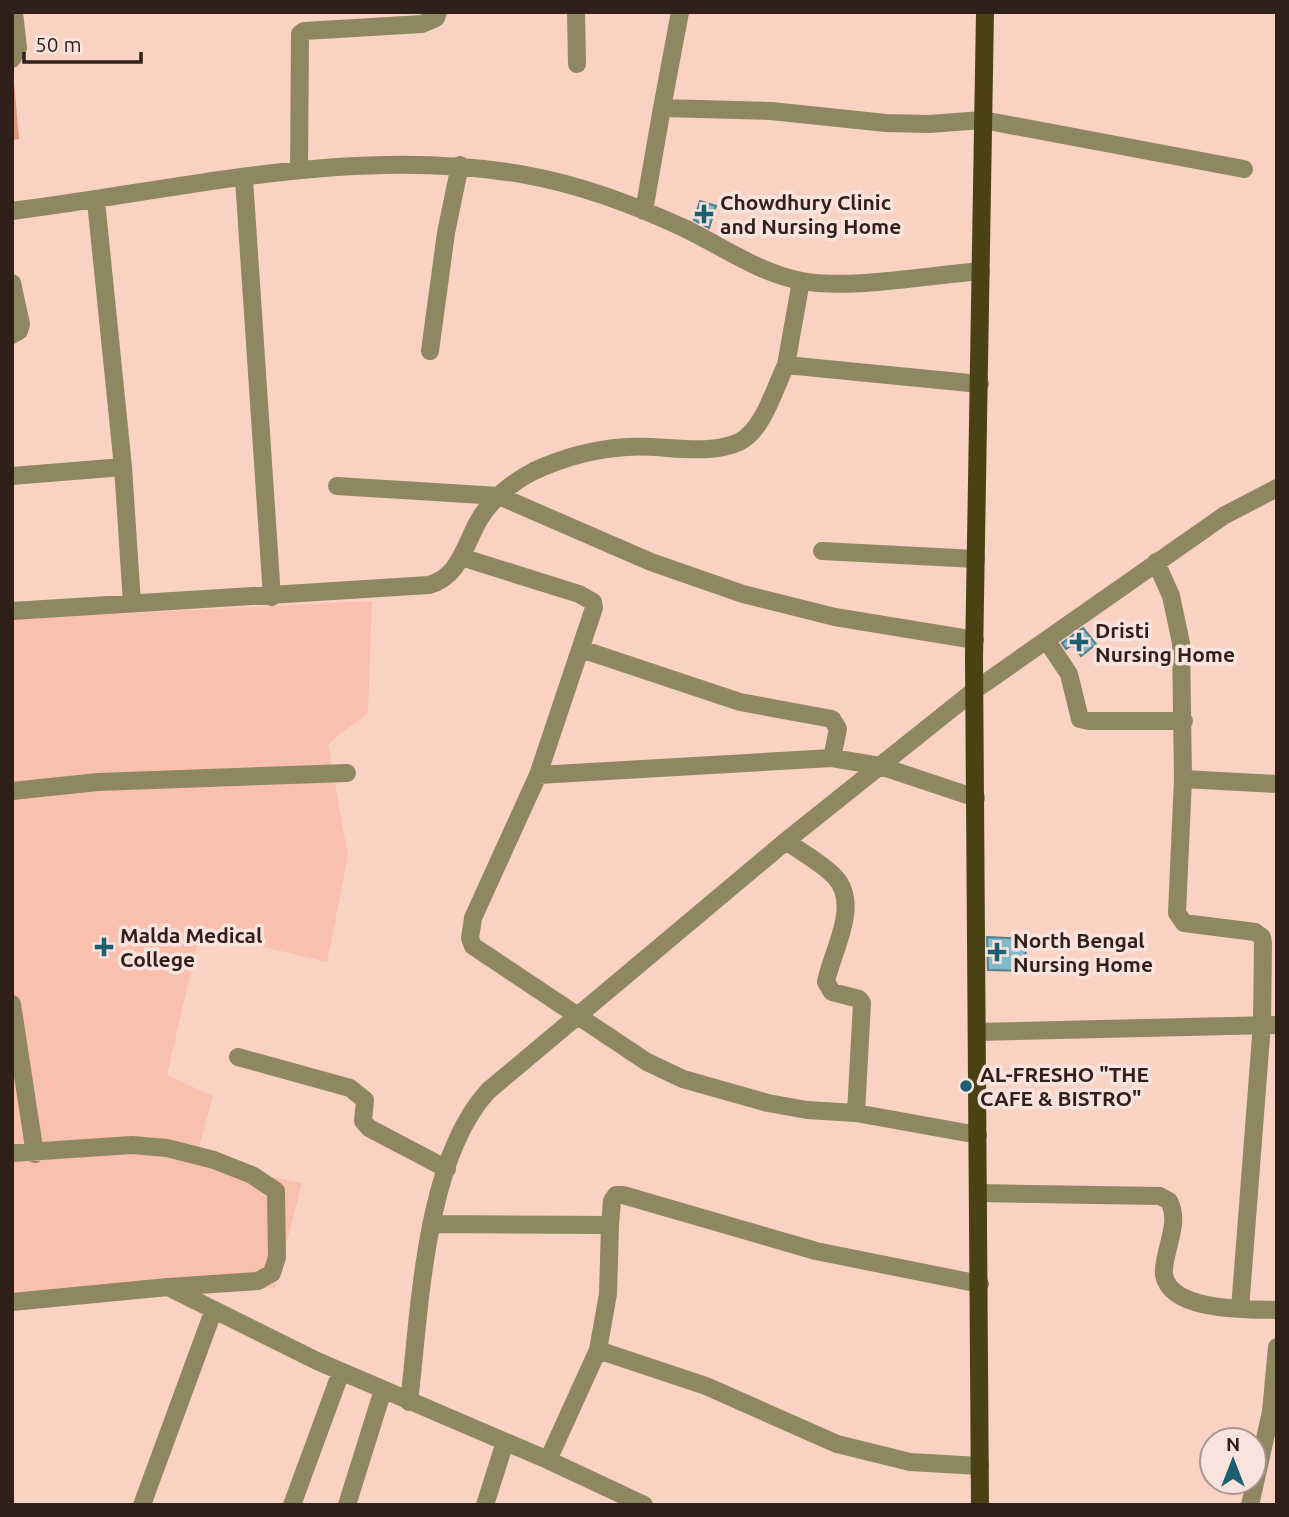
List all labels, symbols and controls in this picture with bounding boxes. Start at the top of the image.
scale bar [24,21,142,65]
text: 50 m [35,32,82,56]
place label: Chowdhury Clinic and Nursing Home [720,190,901,238]
marker: Chowdhury Clinic and Nursing Home [694,204,714,224]
place label: Dristi Nursing Home [1095,618,1235,666]
marker: Dristi Nursing Home [1069,632,1089,652]
place label: Malda Medical College [120,923,262,971]
place label: North Bengal Nursing Home [1013,928,1153,976]
marker: Malda Medical College [94,937,114,957]
marker: North Bengal Nursing Home [987,942,1007,962]
place label: AL-FRESHO "THE CAFE & BISTRO" [980,1062,1149,1110]
marker: AL-FRESHO "THE CAFE & BISTRO" [958,1078,974,1094]
north arrow [1198,1426,1268,1496]
text: N [1226,1433,1240,1455]

